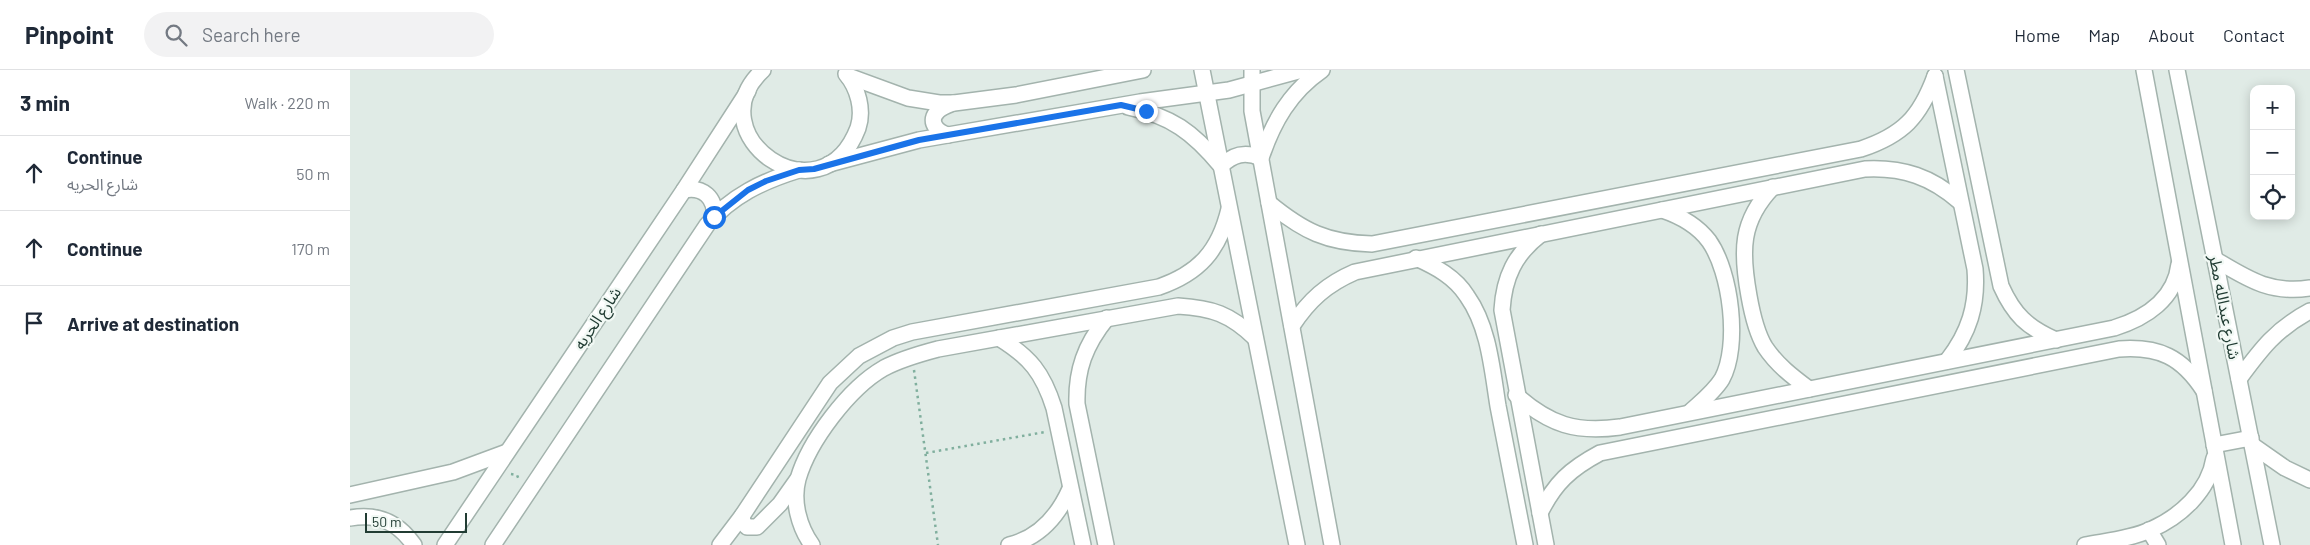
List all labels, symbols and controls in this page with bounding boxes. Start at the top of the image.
search box [144,12,494,57]
text: Pinpoint [25,20,114,49]
icon: search [162,21,190,49]
text: Search here [202,23,301,46]
text: Home [2014,24,2060,46]
text: Map [2088,24,2120,46]
text: About [2148,24,2195,46]
text: Contact [2223,24,2285,46]
map controls [2250,85,2295,220]
button: + [2250,85,2295,130]
text: 3 min [20,90,70,115]
text: Walk · 220 m [244,93,330,112]
route end [1135,100,1158,123]
button: − [2250,130,2295,175]
text: Continue [67,145,143,168]
icon: ahead [20,159,48,187]
text: 50 m [296,164,330,183]
text: شارع الحريه [67,174,138,193]
button: locate [2250,175,2295,220]
route start [703,206,726,229]
icon: ahead [20,234,48,262]
text: Continue [67,237,143,260]
text: 170 m [291,239,330,258]
street label: شارع عبدالله مطر [2202,252,2245,362]
street label: شارع الحريه [569,283,628,355]
icon: arrive [20,309,48,337]
text: Arrive at destination [67,312,239,335]
scale bar [365,510,468,533]
text: 50 m [372,513,401,530]

